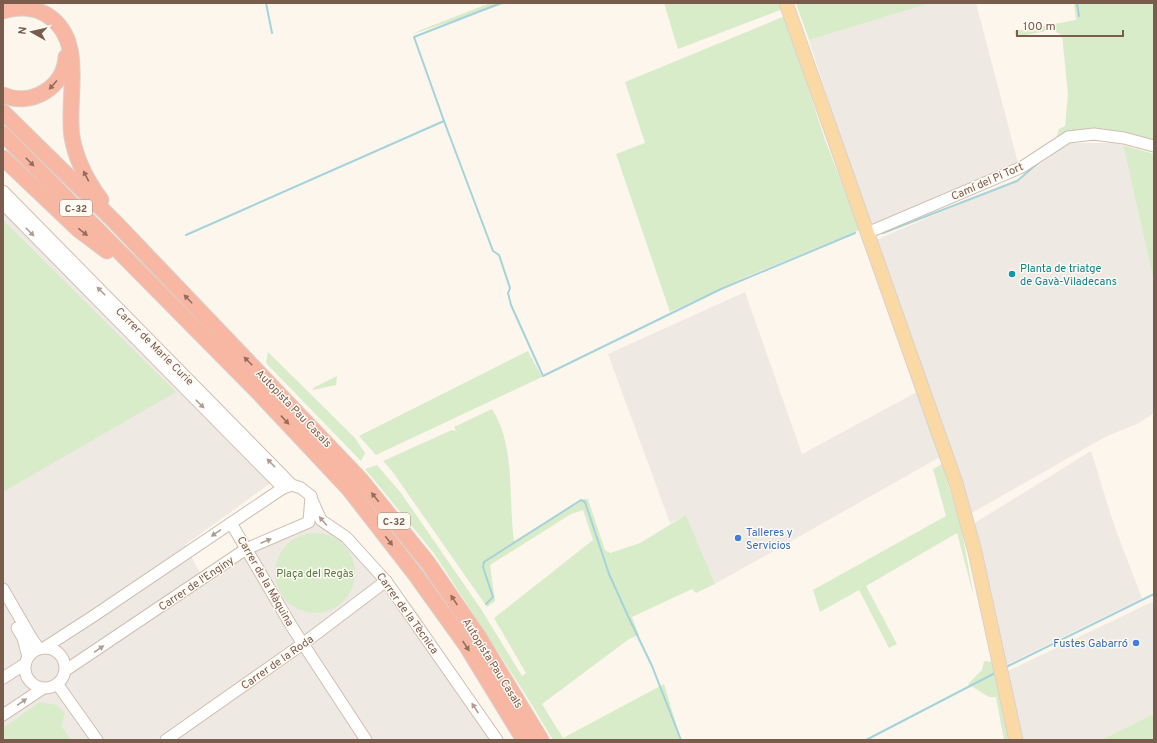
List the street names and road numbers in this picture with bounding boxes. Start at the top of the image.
street label: Camí del Pi Tort [949,160,1026,204]
road number: C-32 [60,200,92,216]
street label: Carrer de Marie Curie [112,305,196,389]
street label: Autopista Pau Casals [252,367,334,451]
road number: C-32 [378,513,410,529]
street label: Carrer de la Màquina [234,534,297,629]
street label: Carrer de l'Enginy [156,553,237,614]
street label: Carrer de la Tècnica [373,570,441,657]
street label: Autopista Pau Casals [459,616,525,711]
street label: Carrer de la Roda [239,632,317,693]

